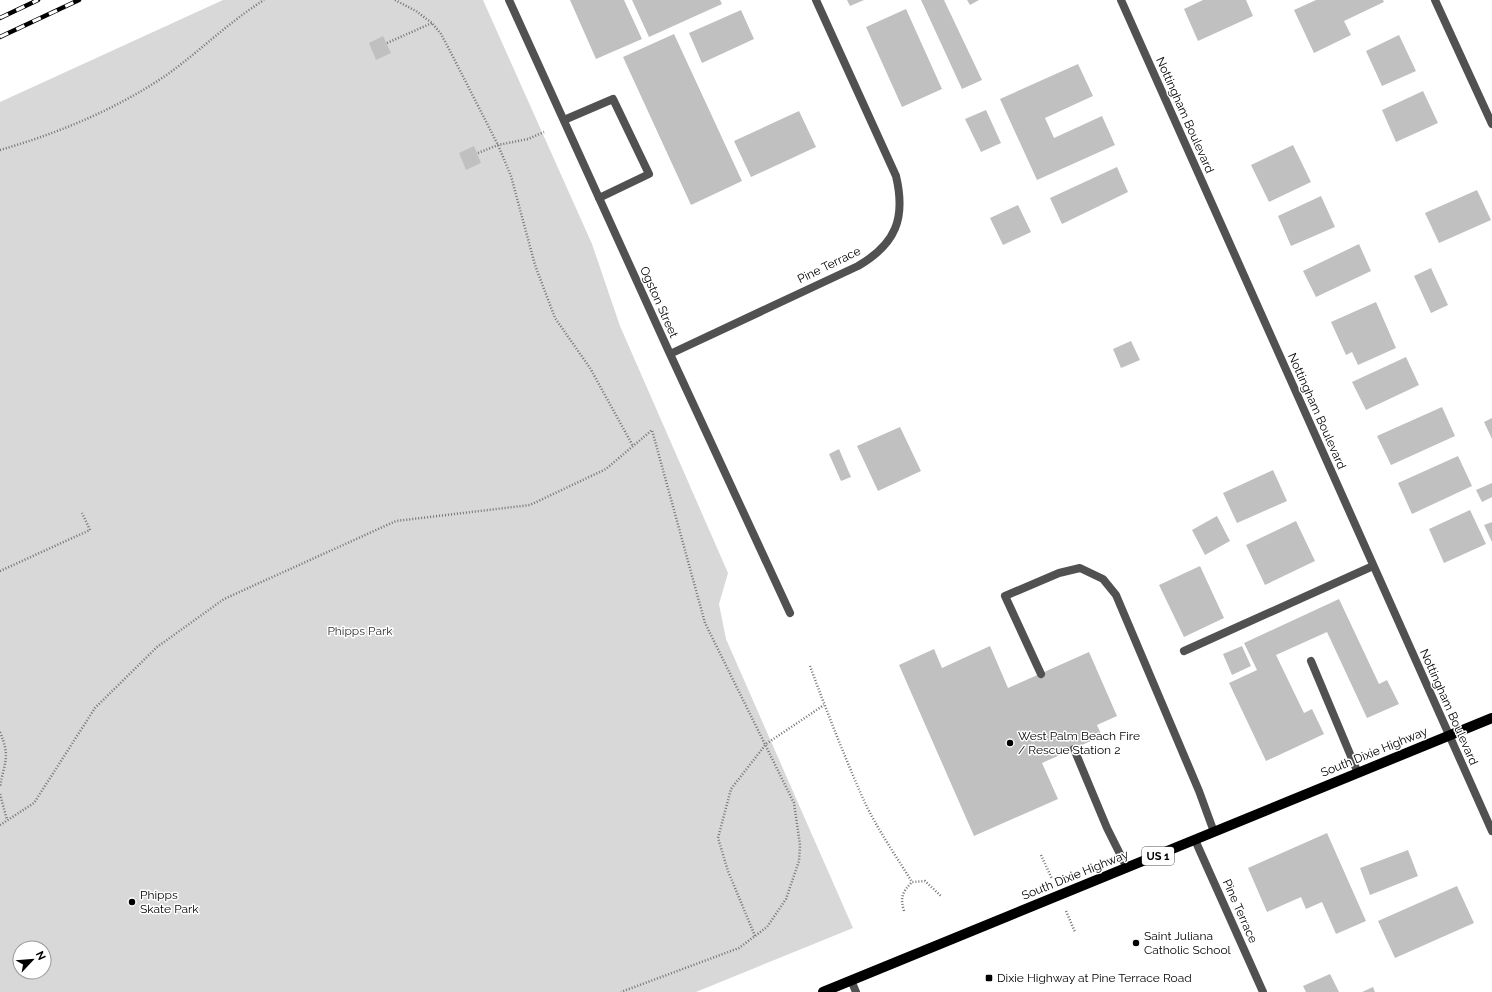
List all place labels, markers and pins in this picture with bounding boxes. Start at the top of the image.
place label: West Palm Beach Fire / Rescue Station 2 [1018,729,1140,757]
marker: West Palm Beach Fire / Rescue Station 2 [1005,738,1015,748]
place label: Phipps Skate Park [140,888,199,916]
marker: Phipps Skate Park [127,897,137,907]
place label: Saint Juliana Catholic School [1144,929,1232,957]
marker: Saint Juliana Catholic School [1131,938,1141,948]
place label: Dixie Highway at Pine Terrace Road [997,971,1192,985]
marker: Dixie Highway at Pine Terrace Road [984,973,994,983]

